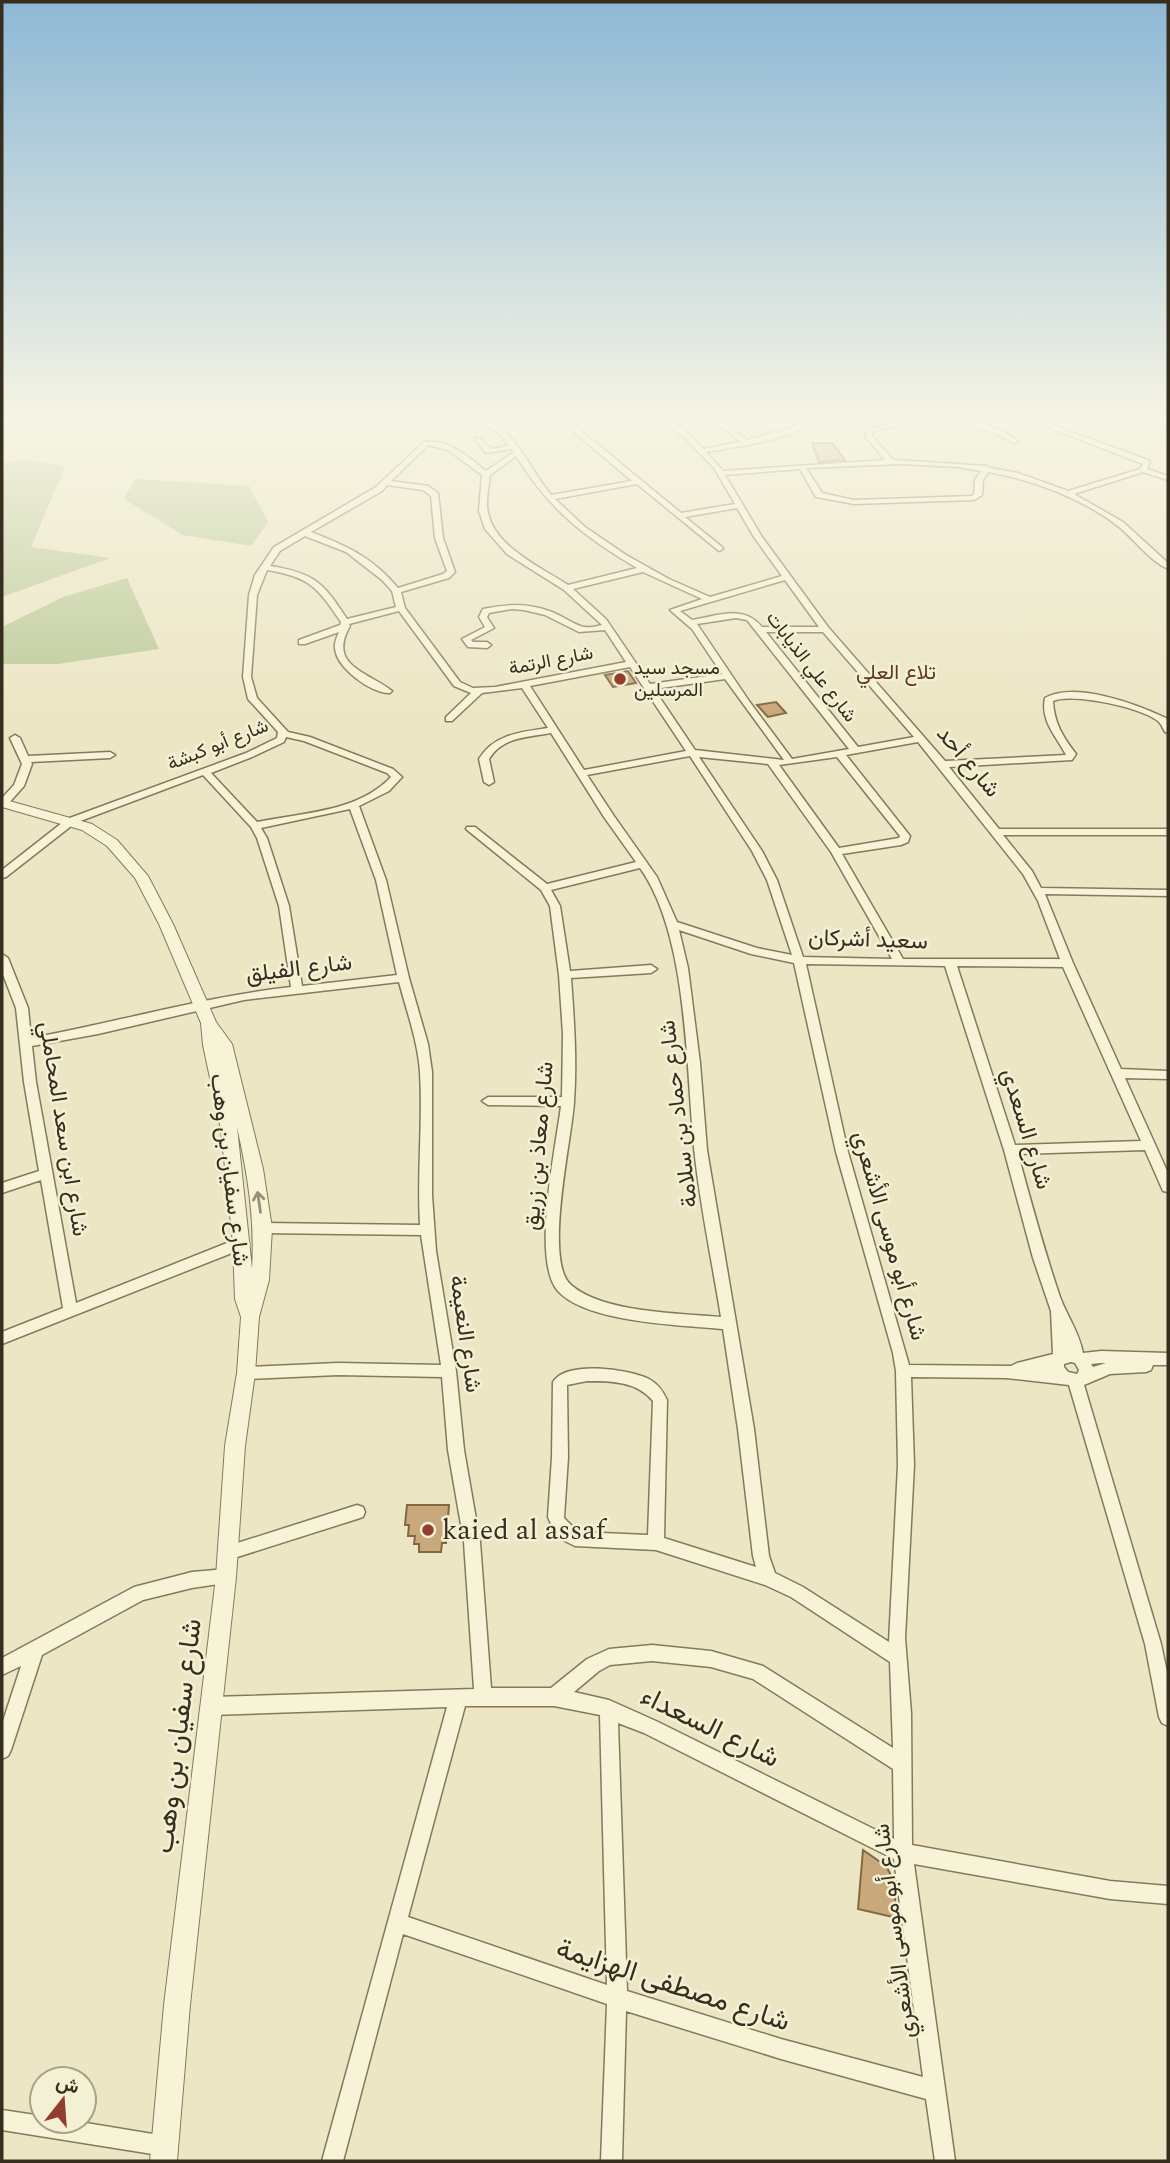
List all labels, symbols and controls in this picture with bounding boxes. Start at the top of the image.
street label: شارع علي الذيابات [758,605,864,729]
street label: شارع الرتمة [506,639,596,683]
place label: مسجد سيد المرسلين [634,654,720,705]
district label: تلاع العلي [856,657,936,689]
marker: مسجد سيد المرسلين [612,671,628,687]
street label: شارع أبو كبشة [163,711,273,779]
street label: شارع أحد [927,718,1009,806]
street label: سعيد أشركان [808,920,928,960]
street label: شارع الفيلق [244,945,354,993]
street label: شارع حماد بن سلامة [650,1018,708,1210]
street label: شارع ابن سعد المحاملي [29,1019,97,1239]
street label: شارع معاذ بن زريق [514,1060,564,1232]
street label: شارع السعدي [991,1064,1061,1194]
street label: شارع سفيان بن وهب [200,1072,258,1268]
street label: شارع أبو موسى الأشعري [842,1127,936,1345]
one-way arrow [253,1191,266,1214]
street label: شارع النعيمة [439,1273,491,1395]
place label: kaied al assaf [442,1509,608,1552]
marker: kaied al assaf [420,1522,436,1538]
street label: شارع سفيان بن وهب [142,1616,214,1856]
street label: شارع السعداء [633,1675,787,1779]
street label: شارع أبو موسى الأشعري [864,1822,926,2040]
street label: شارع مصطفى الهزايمة [551,1927,795,2043]
north arrow [28,2065,98,2135]
text: ش [52,2068,83,2102]

